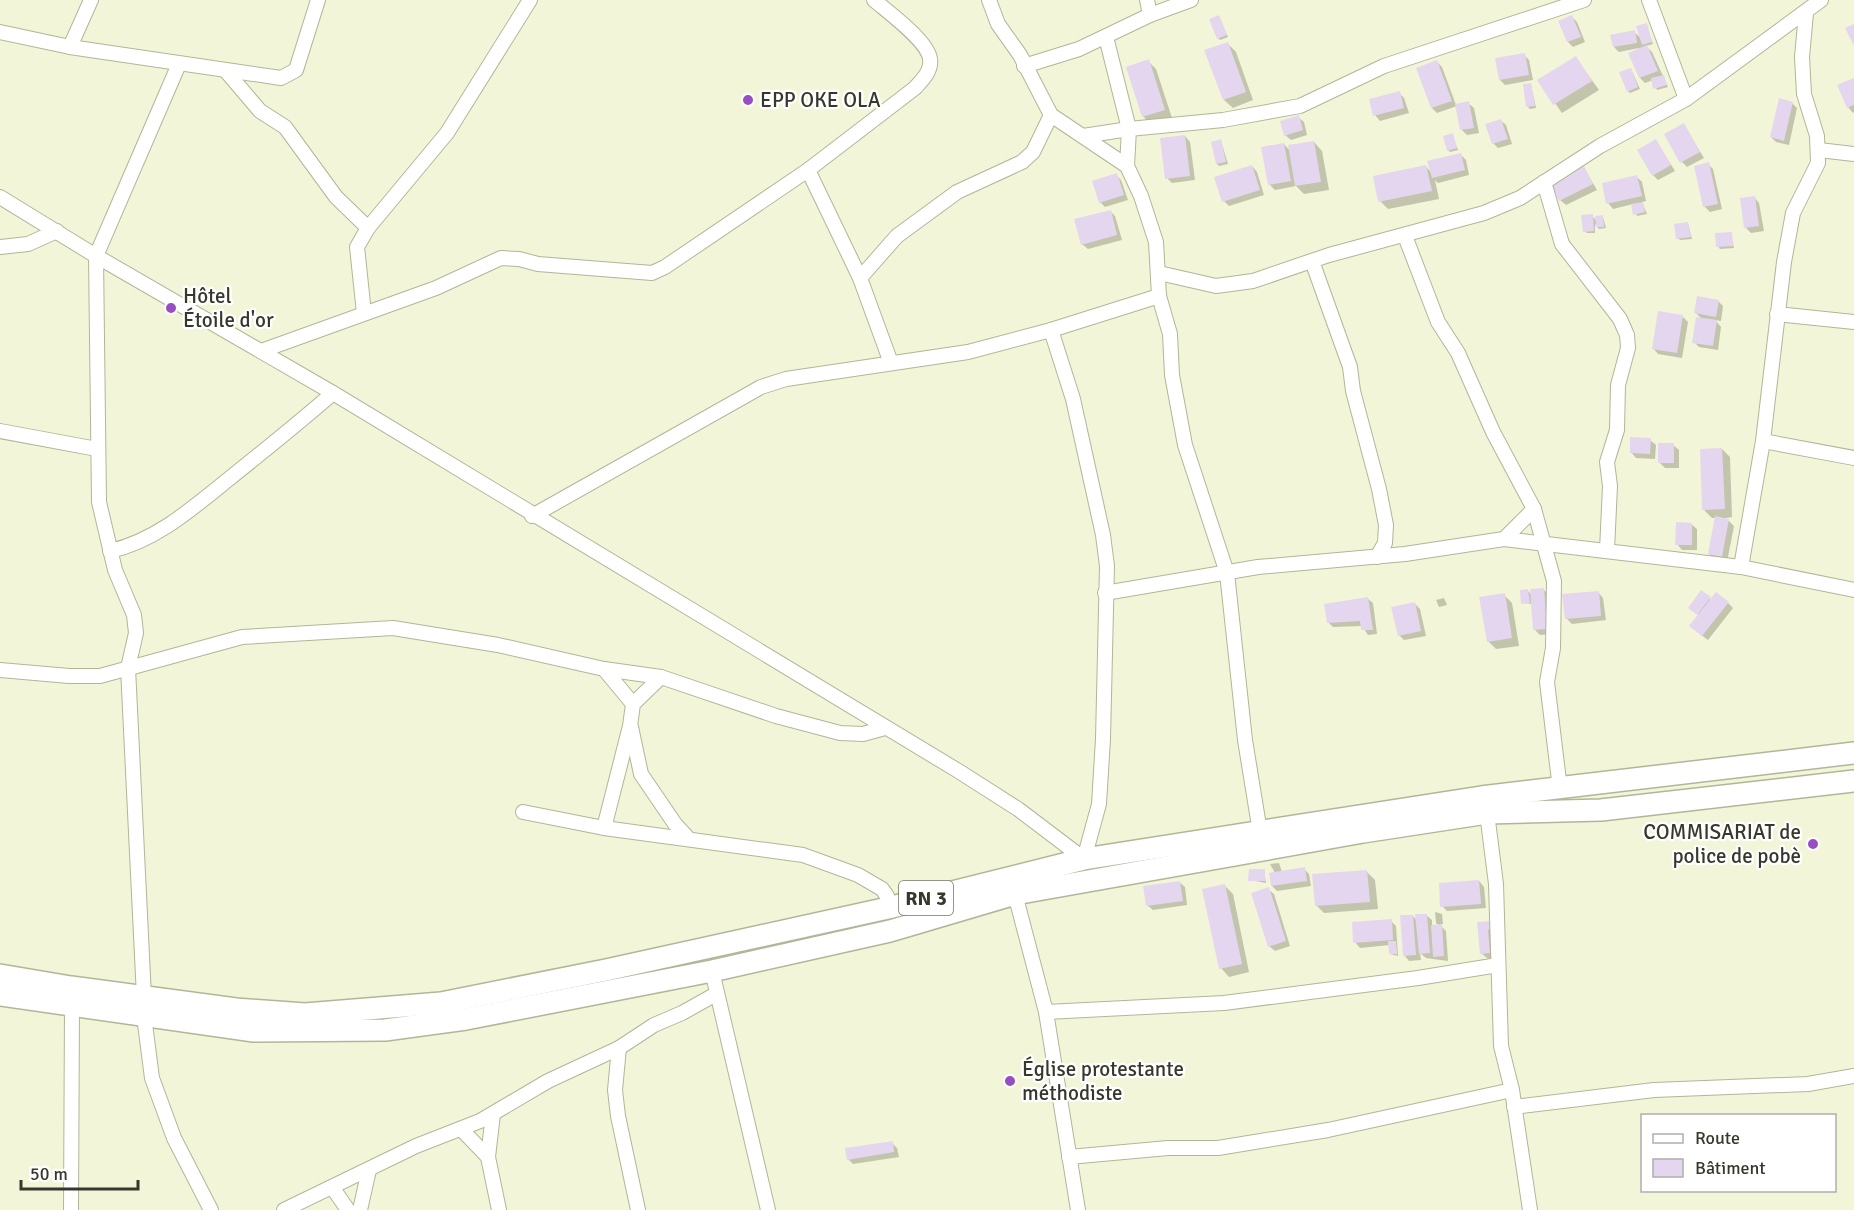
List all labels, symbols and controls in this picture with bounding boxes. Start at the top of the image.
place label: EPP OKE OLA [760,87,881,113]
marker: EPP OKE OLA [741,93,755,107]
place label: Hôtel Étoile d'or [183,283,274,333]
marker: Hôtel Étoile d'or [164,301,178,315]
place label: COMMISARIAT de police de pobè [1643,819,1801,869]
marker: COMMISARIAT de police de pobè [1806,837,1820,851]
road number: RN 3 [899,881,953,915]
place label: Église protestante méthodiste [1022,1056,1184,1106]
marker: Église protestante méthodiste [1003,1074,1017,1088]
legend [1641,1114,1836,1192]
text: Route [1695,1127,1740,1149]
scale bar [21,1153,138,1191]
text: Bâtiment [1695,1157,1766,1179]
text: 50 m [30,1163,68,1185]

